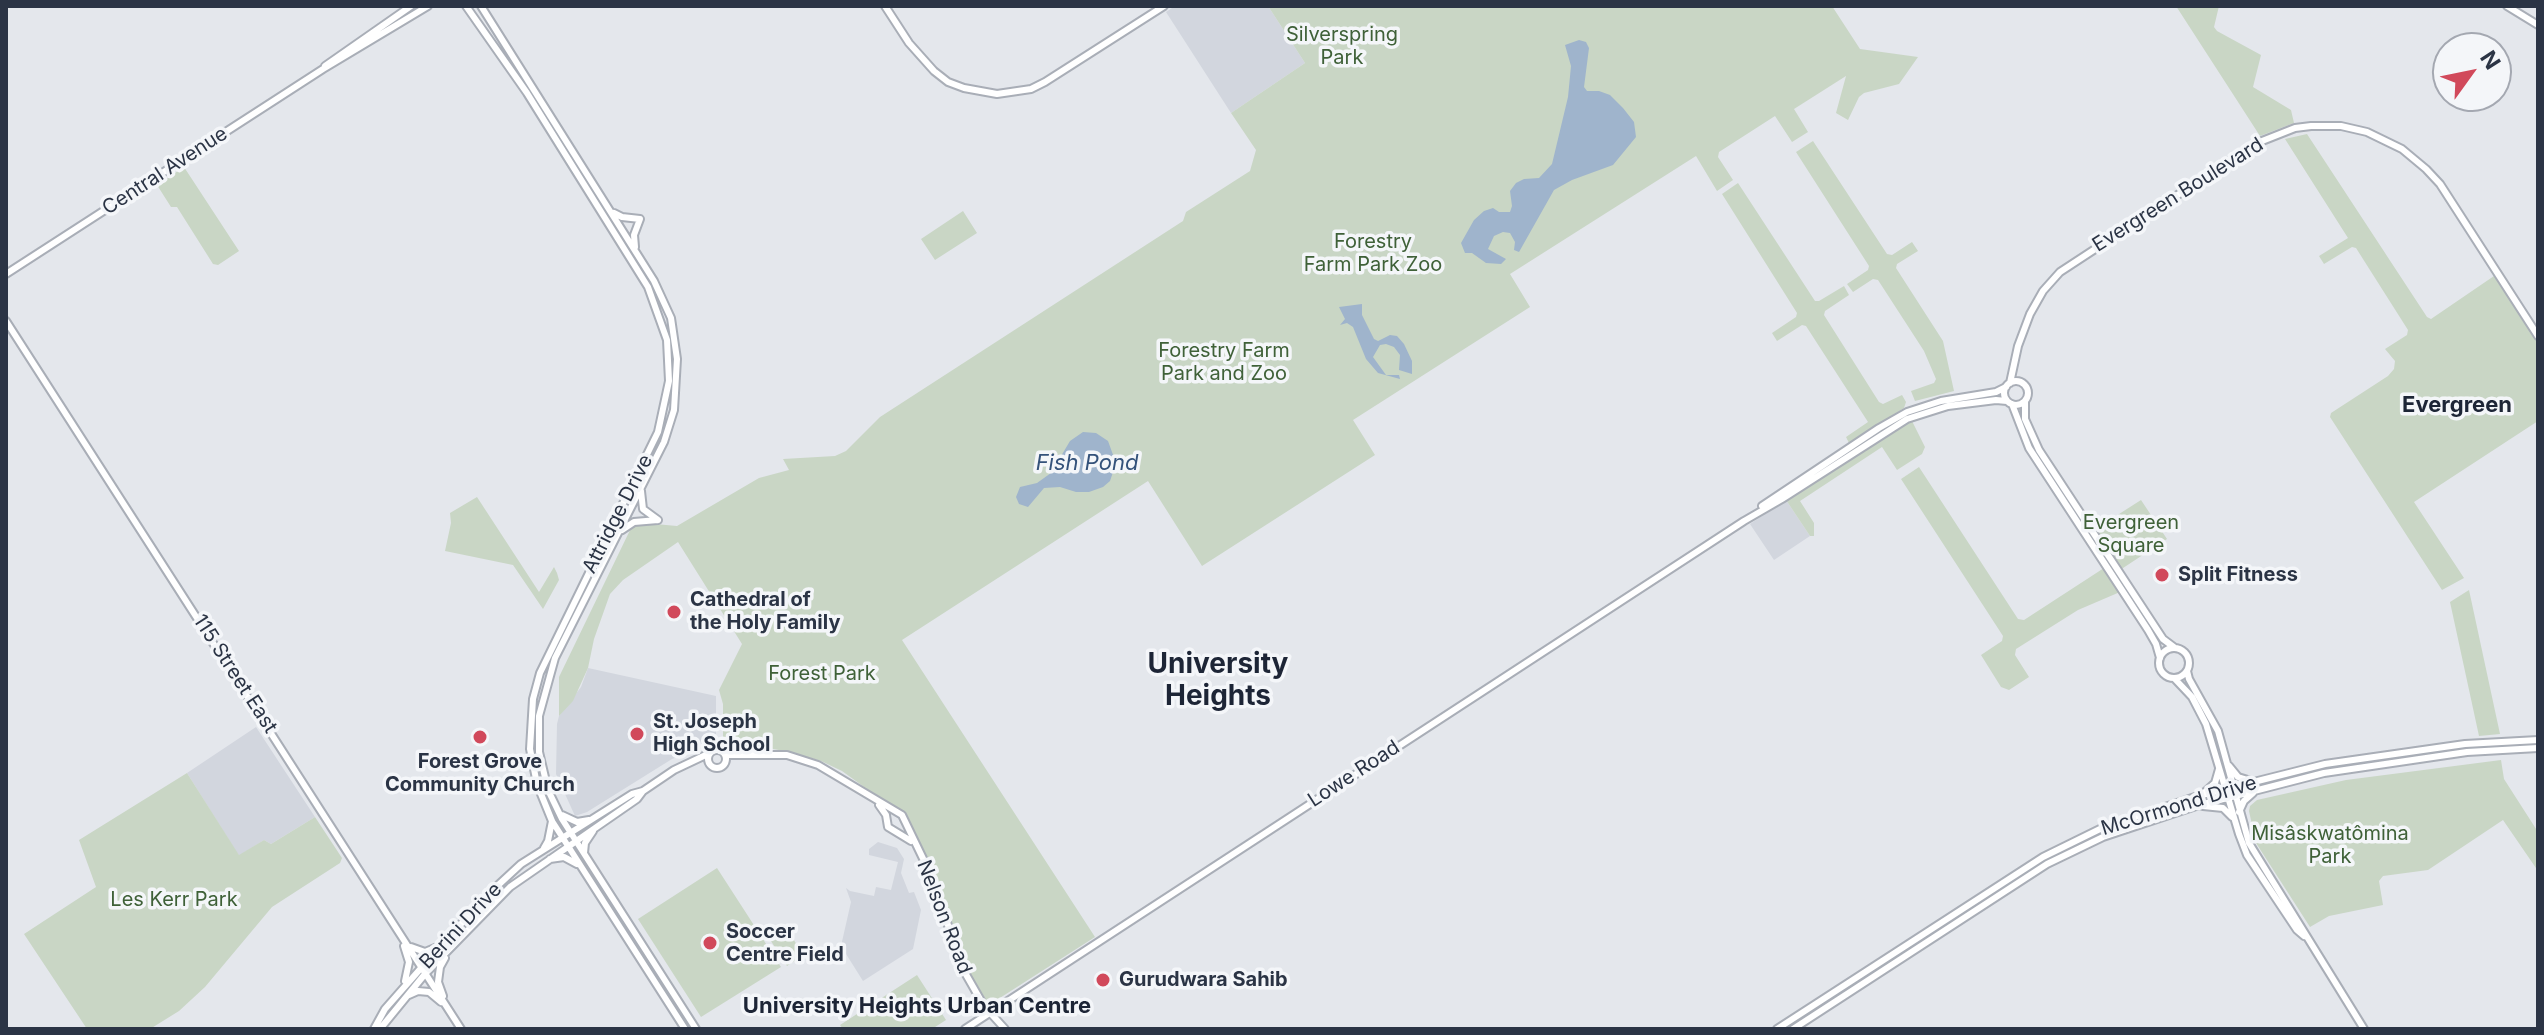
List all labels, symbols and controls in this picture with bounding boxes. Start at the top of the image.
park label: Silverspring Park [1286,23,1398,70]
north arrow [2432,32,2512,112]
text: N [2475,46,2506,74]
street label: Central Avenue [98,122,232,220]
street label: Evergreen Boulevard [2088,133,2268,257]
park label: Forestry Farm Park Zoo [1304,230,1442,277]
park label: Forestry Farm Park and Zoo [1158,339,1290,386]
district label: Evergreen [2402,392,2512,418]
water label: Fish Pond [1036,450,1138,476]
street label: Attridge Drive [578,451,658,577]
park label: Evergreen Square [2083,511,2179,558]
place label: Split Fitness [2178,563,2298,587]
marker: Split Fitness [2153,566,2171,584]
place label: Cathedral of the Holy Family [690,588,840,635]
marker: Cathedral of the Holy Family [665,603,683,621]
street label: 115 Street East [188,610,282,738]
district label: University Heights [1148,648,1288,714]
park label: Forest Park [768,662,876,686]
place label: St. Joseph High School [653,710,770,757]
marker: St. Joseph High School [628,725,646,743]
marker: Forest Grove Community Church [471,728,489,746]
street label: Lowe Road [1304,735,1404,813]
place label: Forest Grove Community Church [385,750,575,797]
street label: McOrmond Drive [2098,771,2260,841]
park label: Misâskwatômina Park [2251,822,2409,869]
street label: Nelson Road [911,857,977,977]
street label: Berini Drive [415,878,507,974]
park label: Les Kerr Park [110,888,238,912]
place label: Soccer Centre Field [726,920,844,967]
marker: Soccer Centre Field [701,934,719,952]
place label: Gurudwara Sahib [1119,968,1288,992]
marker: Gurudwara Sahib [1094,971,1112,989]
district label: University Heights Urban Centre [743,993,1091,1019]

